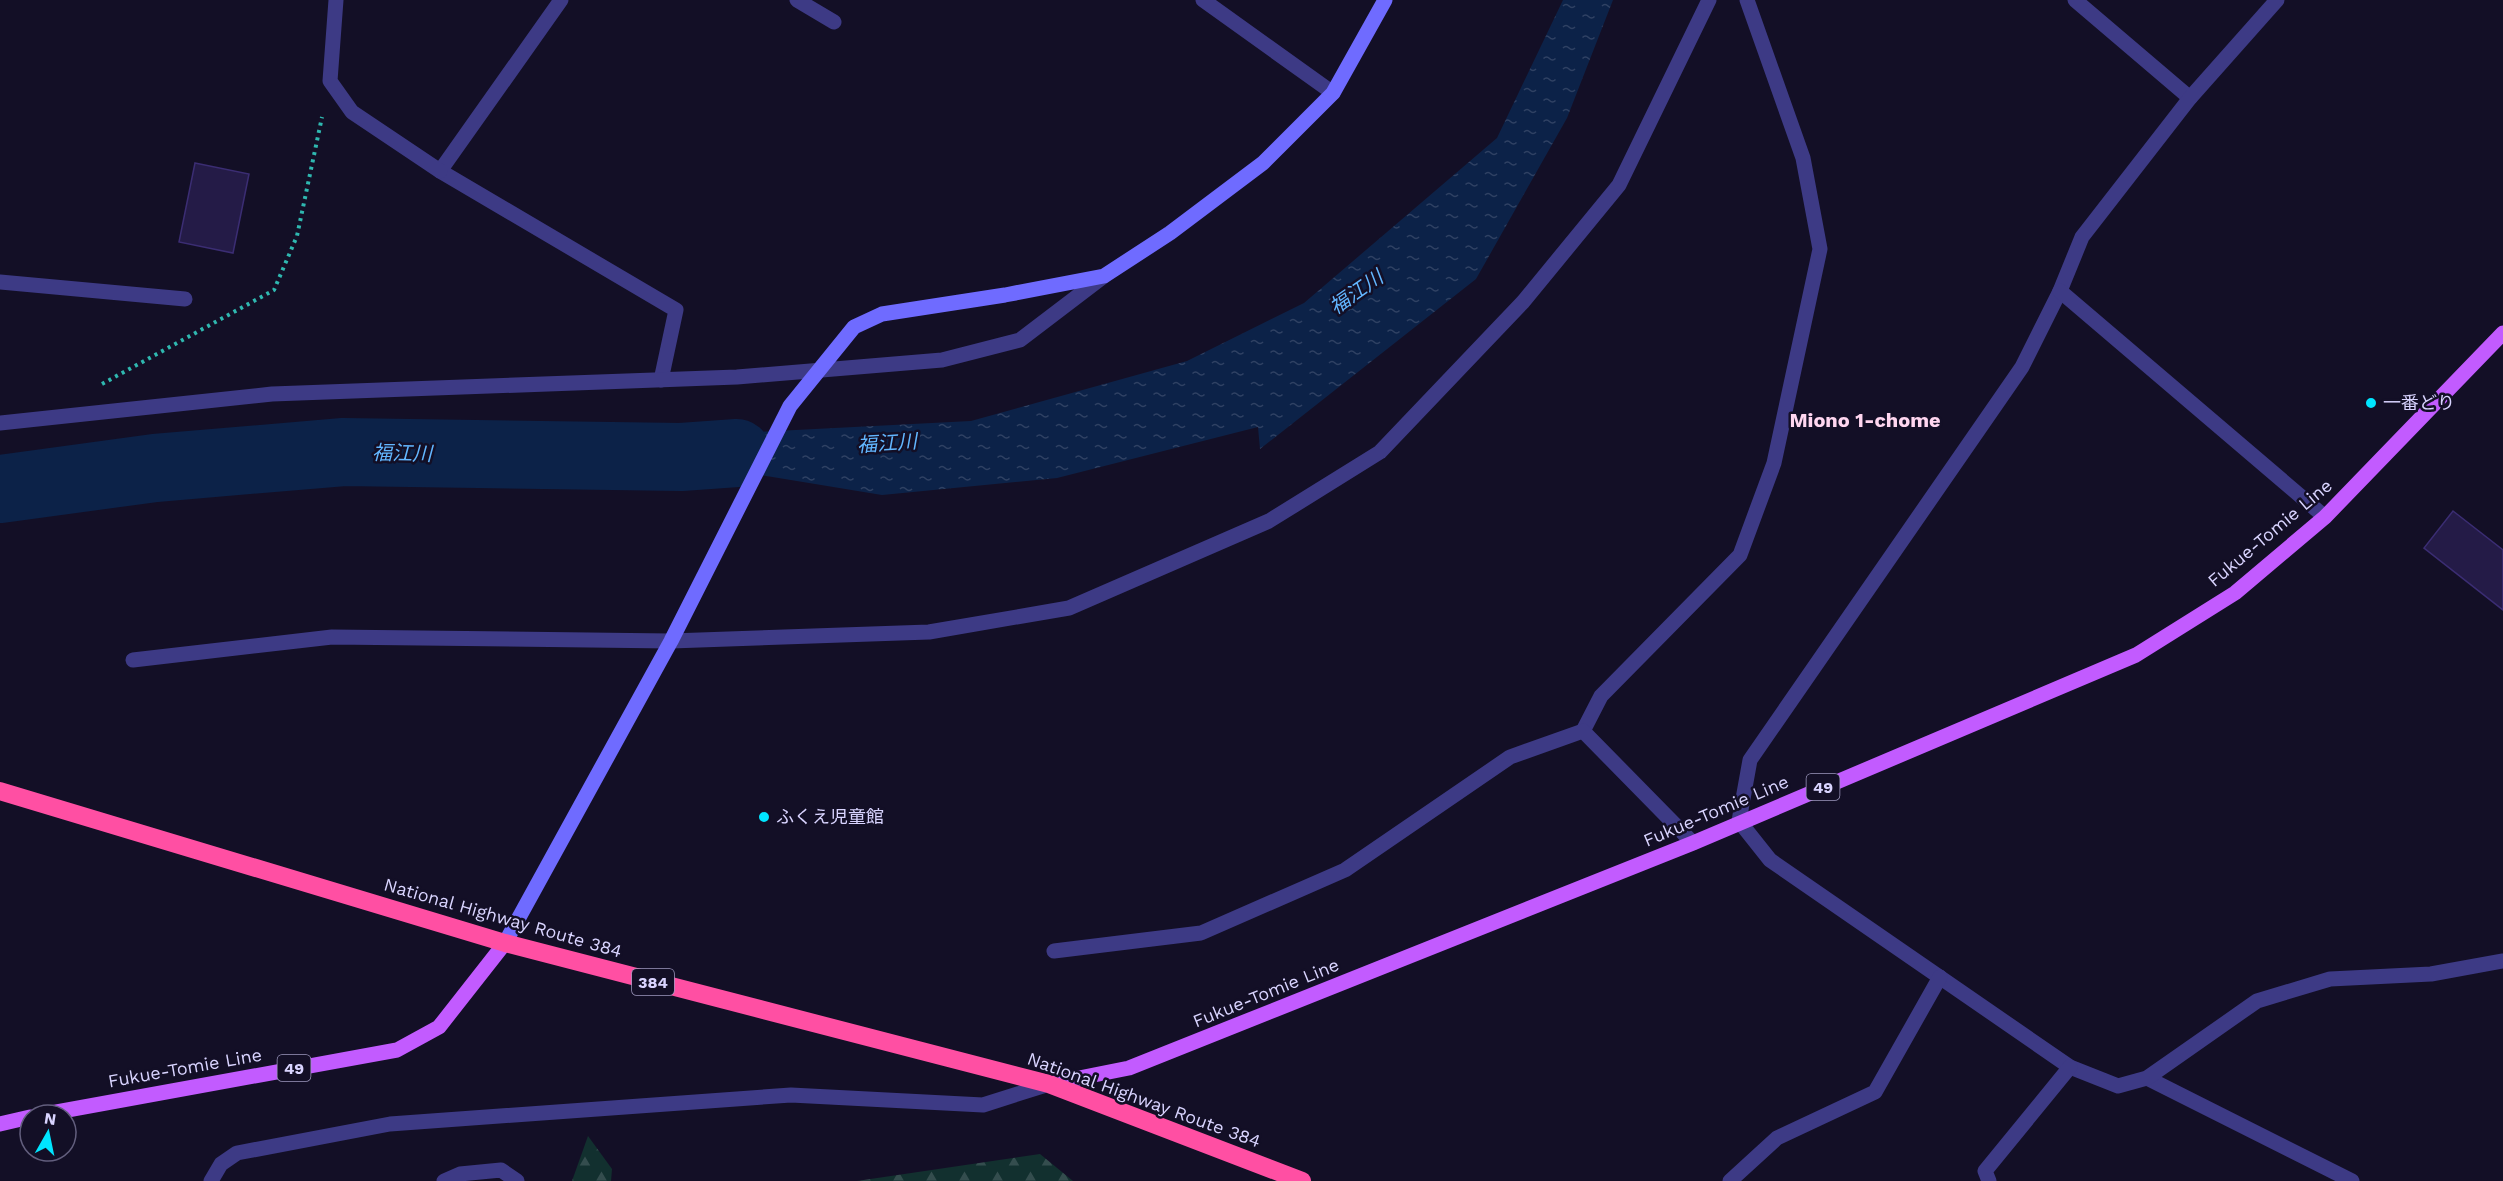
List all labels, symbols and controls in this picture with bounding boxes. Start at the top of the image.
water label: 福江川 [1325,264,1389,319]
place label: 一番どり [2383,392,2455,413]
marker: 一番どり [2364,396,2378,410]
district label: Miono 1-chome [1789,408,1941,432]
water label: 福江川 [856,429,920,457]
water label: 福江川 [372,440,434,466]
street label: Fukue-Tomie Line [2203,475,2336,591]
street label: Fukue-Tomie Line [1640,770,1792,851]
road number: 49 [1806,774,1840,800]
place label: ふくえ児童館 [776,806,884,827]
marker: ふくえ児童館 [757,810,771,824]
street label: National Highway Route 384 [382,873,625,962]
street label: Fukue-Tomie Line [1190,954,1342,1031]
road number: 384 [632,969,674,995]
street label: Fukue-Tomie Line [106,1044,263,1091]
street label: National Highway Route 384 [1025,1047,1264,1152]
road number: 49 [278,1055,310,1081]
north arrow [18,1103,78,1163]
text: N [43,1108,58,1129]

